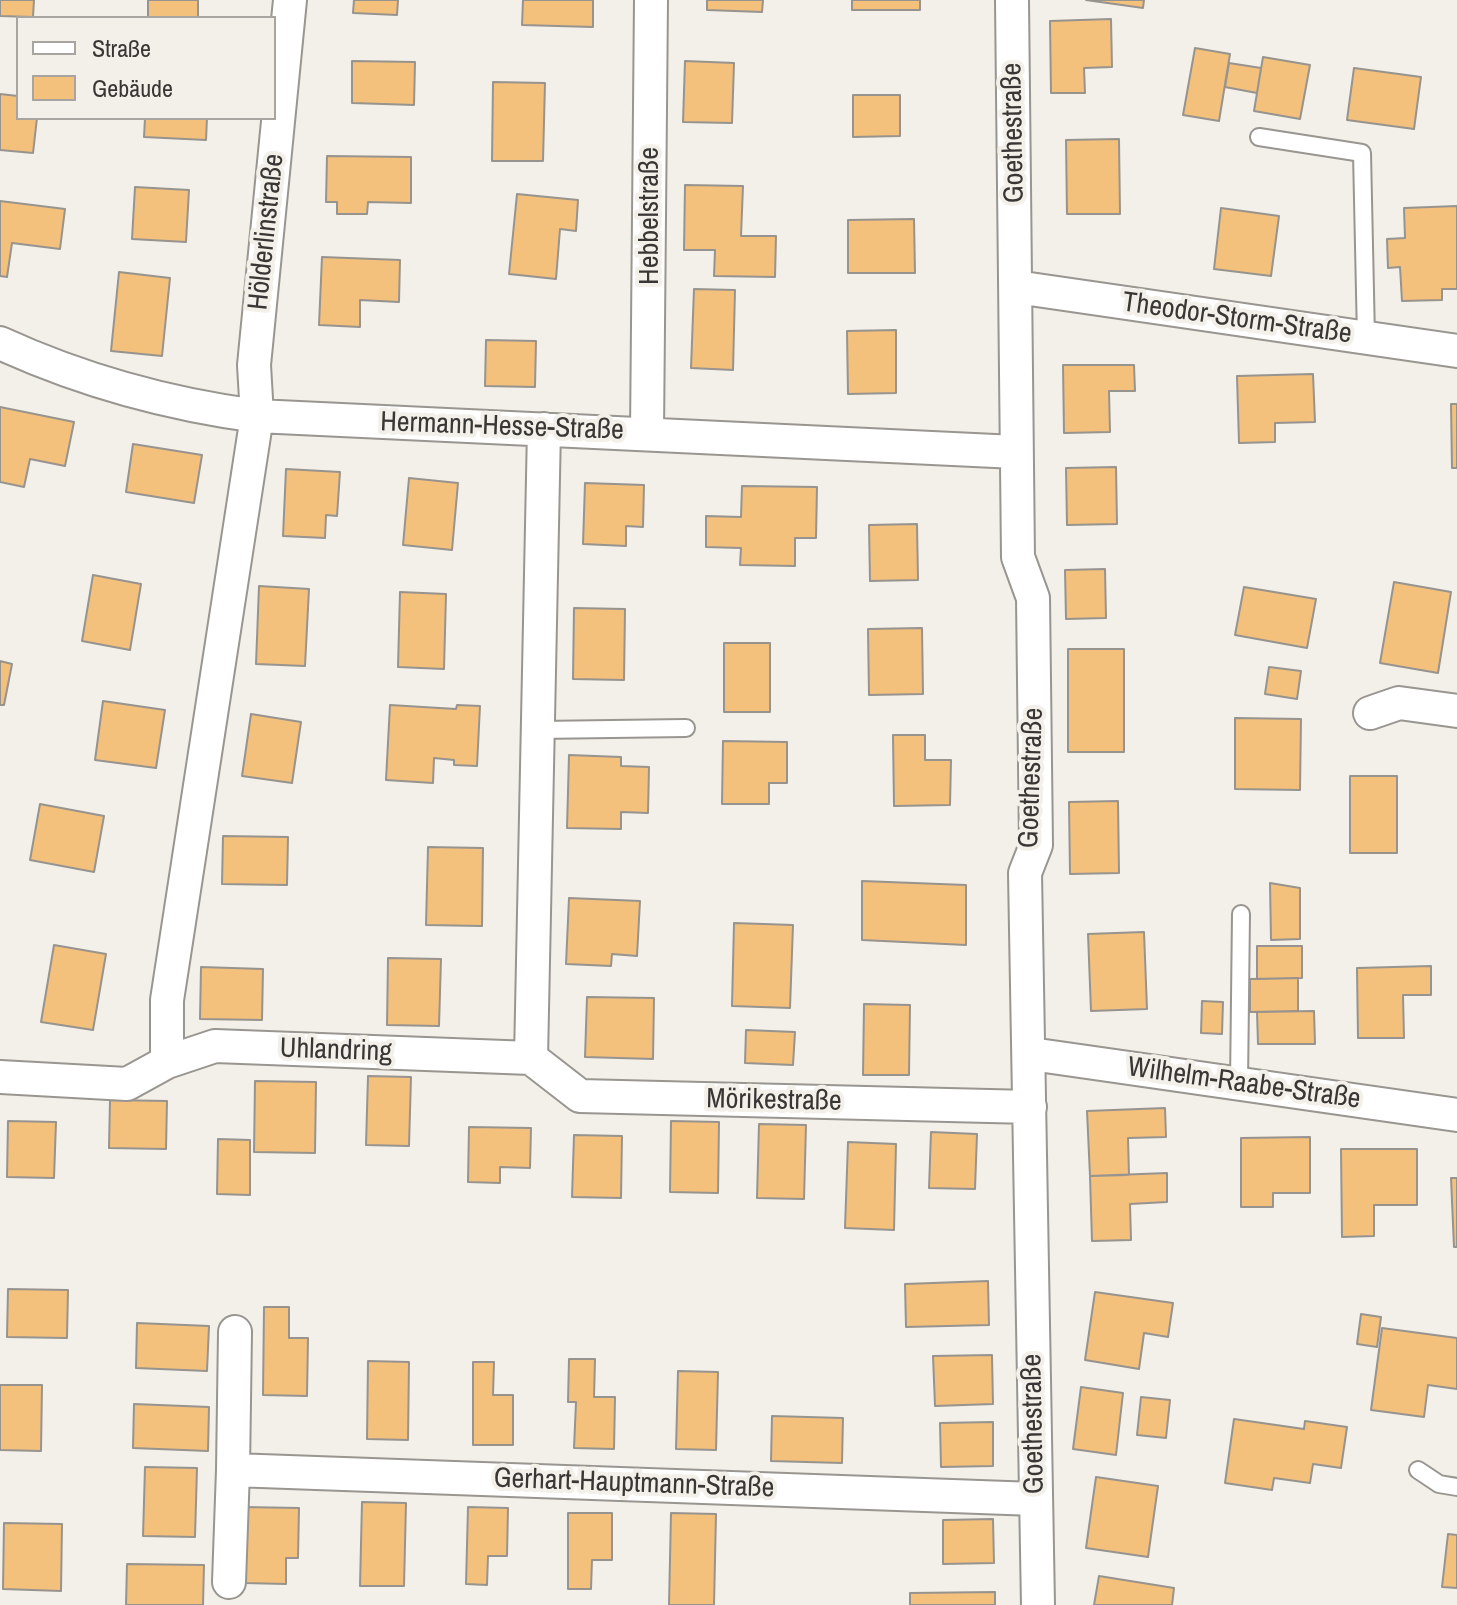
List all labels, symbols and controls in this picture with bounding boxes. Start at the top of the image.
legend [16,16,276,120]
text: Straße [92,32,151,64]
street label: Goethestraße [996,63,1032,203]
text: Gebäude [92,72,173,104]
street label: Hebbelstraße [633,147,667,285]
street label: Hölderlinstraße [242,152,292,312]
street label: Theodor-Storm-Straße [1120,286,1354,352]
street label: Hermann-Hesse-Straße [380,406,624,448]
street label: Goethestraße [1013,707,1051,849]
street label: Uhlandring [279,1032,393,1070]
street label: Wilhelm-Raabe-Straße [1125,1051,1363,1117]
street label: Mörikestraße [706,1083,842,1119]
street label: Goethestraße [1016,1354,1052,1494]
street label: Gerhart-Hauptmann-Straße [493,1462,775,1506]

